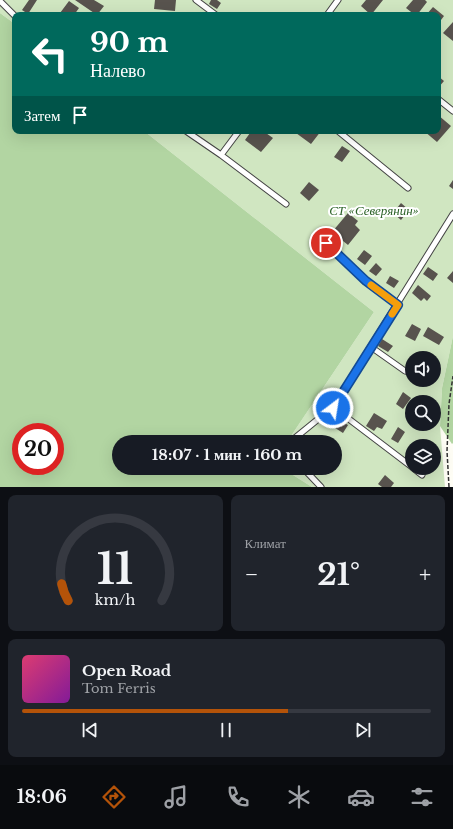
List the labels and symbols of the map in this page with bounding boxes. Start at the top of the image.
park label: СТ «Северянин» [329,202,419,219]
pin [309,226,343,260]
position arrow [312,387,354,429]
speed limit sign: 20 [12,423,64,475]

